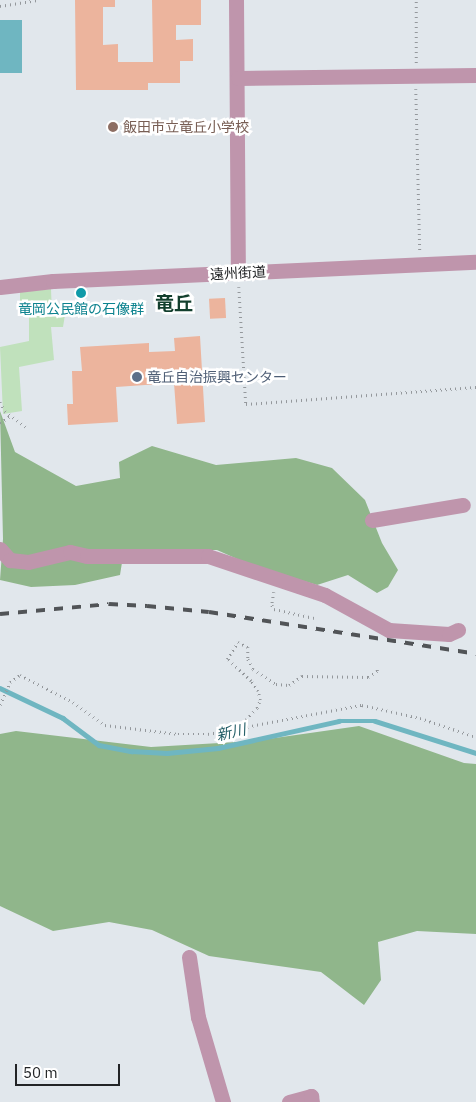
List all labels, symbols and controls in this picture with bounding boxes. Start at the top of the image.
place label: 飯田市立竜丘小学校 [123,119,249,135]
marker: 飯田市立竜丘小学校 [107,121,119,133]
street label: 遠州街道 [210,263,266,283]
marker: 竜岡公民館の石像群 [75,287,87,299]
district label: 竜丘 [155,293,193,315]
place label: 竜岡公民館の石像群 [18,301,144,317]
place label: 竜丘自治振興センター [147,369,287,385]
marker: 竜丘自治振興センター [131,371,143,383]
water label: 新川 [214,720,248,744]
scale bar [18,1054,122,1086]
text: 50 m [23,1063,58,1082]

